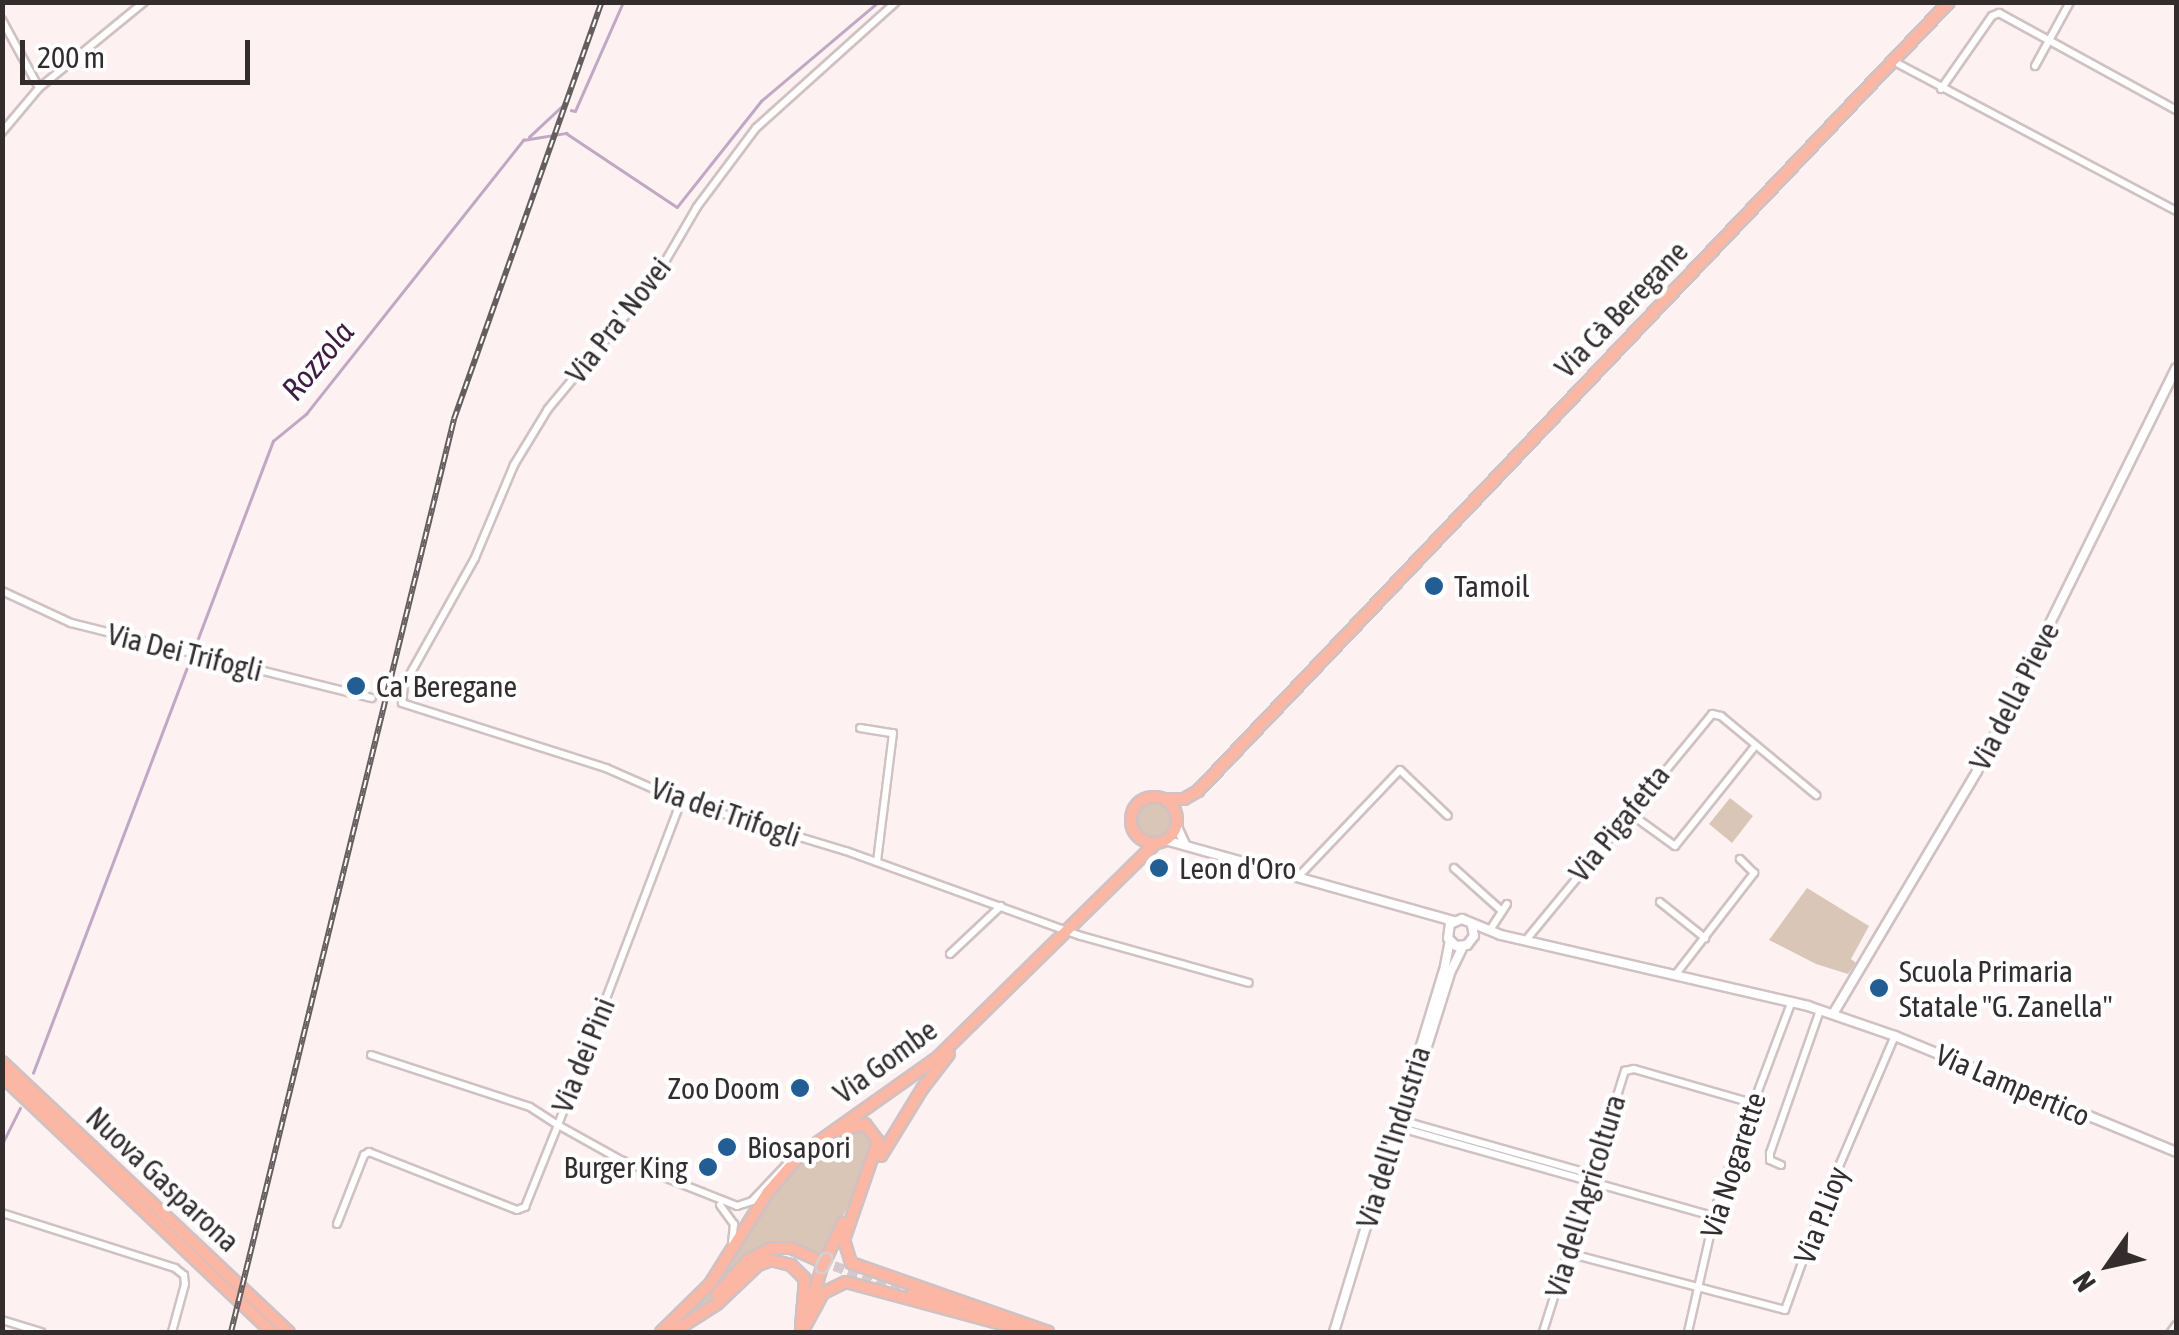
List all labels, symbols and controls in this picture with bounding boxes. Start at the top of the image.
scale bar [25,20,255,82]
text: 200 m [37,40,105,74]
street label: Via Cà Beregane [1547,233,1695,385]
street label: Via Pra' Novei [558,250,678,390]
water label: Rozzola [274,314,362,408]
place label: Tamoil [1454,568,1530,604]
marker: Tamoil [1423,575,1445,597]
street label: Via Dei Trifogli [104,615,266,689]
street label: Via della Pieve [1961,616,2067,776]
place label: Ca' Beregane [376,668,517,704]
marker: Ca' Beregane [345,675,367,697]
street label: Via Pigafetta [1561,757,1677,889]
street label: Via dei Trifogli [647,770,805,854]
place label: Leon d'Oro [1179,850,1296,886]
marker: Leon d'Oro [1148,857,1170,879]
place label: Scuola Primaria Statale "G. Zanella" [1899,953,2113,1024]
marker: Scuola Primaria Statale "G. Zanella" [1868,977,1890,999]
street label: Via dei Pini [544,992,622,1118]
street label: Via Gombe [826,1011,944,1111]
street label: Via Lampertico [1931,1036,2095,1134]
street label: Via dell'Industria [1348,1042,1438,1232]
place label: Zoo Doom [668,1070,780,1106]
marker: Zoo Doom [789,1077,811,1099]
street label: Via Nogarette [1693,1088,1773,1242]
street label: Via dell'Agricoltura [1537,1090,1633,1302]
street label: Nuova Gasparona [79,1099,247,1259]
place label: Biosapori [747,1129,851,1165]
marker: Biosapori [716,1136,738,1158]
place label: Burger King [563,1149,688,1185]
marker: Burger King [697,1156,719,1178]
street label: Via P.Lioy [1786,1161,1856,1269]
north arrow [2059,1215,2159,1315]
text: N [2066,1266,2102,1298]

